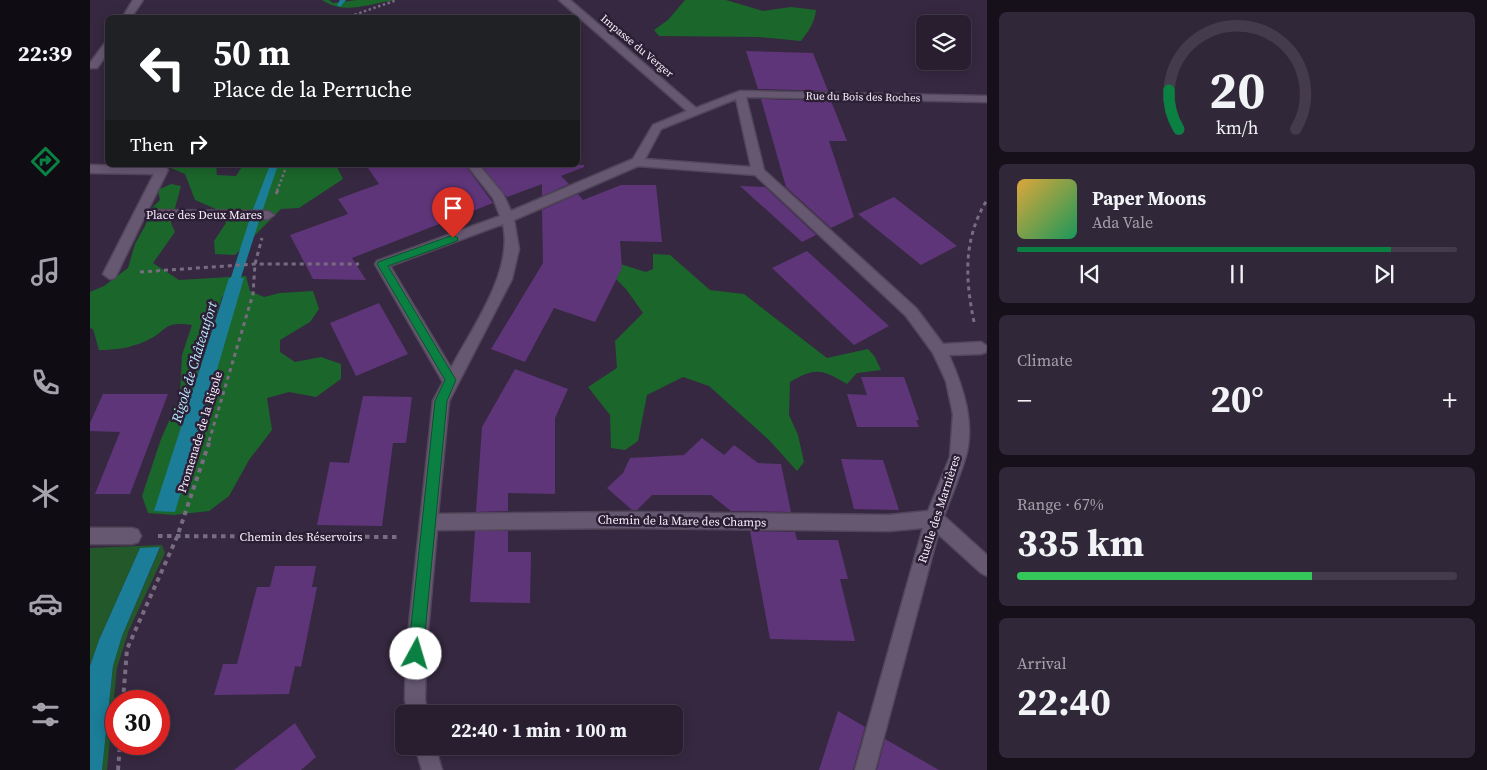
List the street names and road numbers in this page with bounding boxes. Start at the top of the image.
street label: Impasse du Verger [597,11,677,81]
street label: Rue du Bois des Roches [806,89,921,106]
street label: Place des Deux Mares [146,207,262,223]
street label: Promenade de la Rigole [174,369,226,495]
street label: Ruelle des Marnières [914,453,964,565]
street label: Chemin de la Mare des Champs [598,512,766,530]
street label: Chemin des Réservoirs [240,529,362,545]

